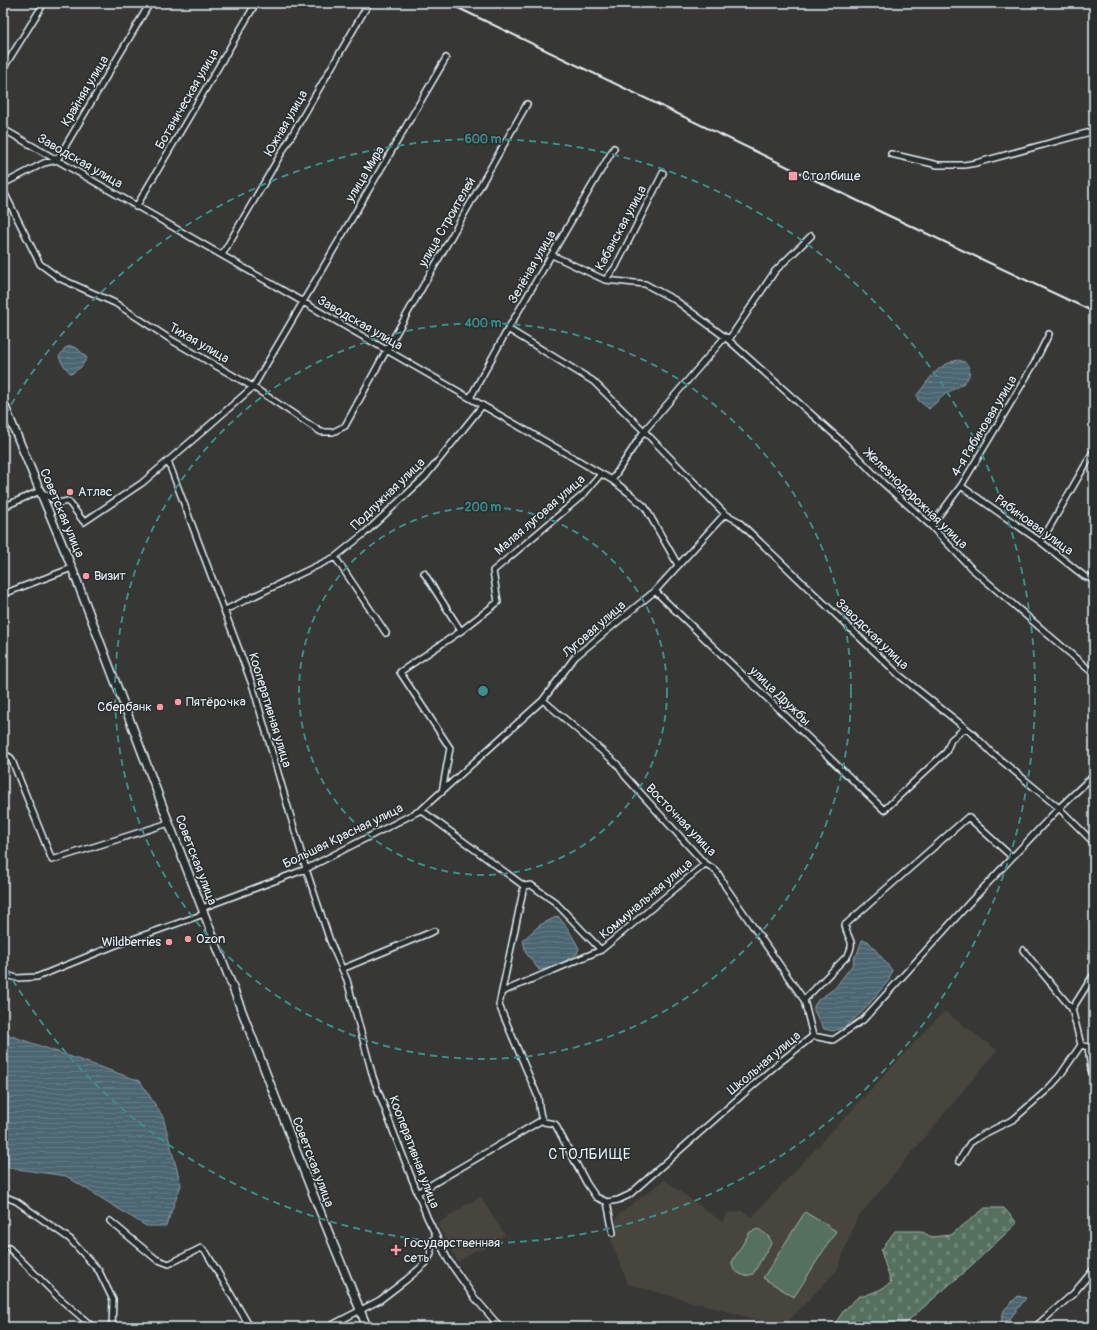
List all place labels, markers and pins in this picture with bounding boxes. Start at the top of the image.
place label: Столбище [802,168,861,184]
marker: Столбище [787,170,799,182]
place label: Атлас [78,484,113,500]
marker: Атлас [65,487,75,497]
place label: Визит [94,568,126,584]
marker: Визит [81,571,91,581]
centre of rings [476,684,490,698]
place label: Пятёрочка [186,694,246,710]
marker: Пятёрочка [173,697,183,707]
place label: Сбербанк [97,699,152,715]
marker: Сбербанк [155,702,165,712]
place label: Ozon [196,931,225,947]
place label: Wildberries [102,934,161,950]
marker: Ozon [183,934,193,944]
marker: Wildberries [164,937,174,947]
place label: Государственная сеть [404,1235,500,1266]
marker: Государственная сеть [391,1245,401,1255]

